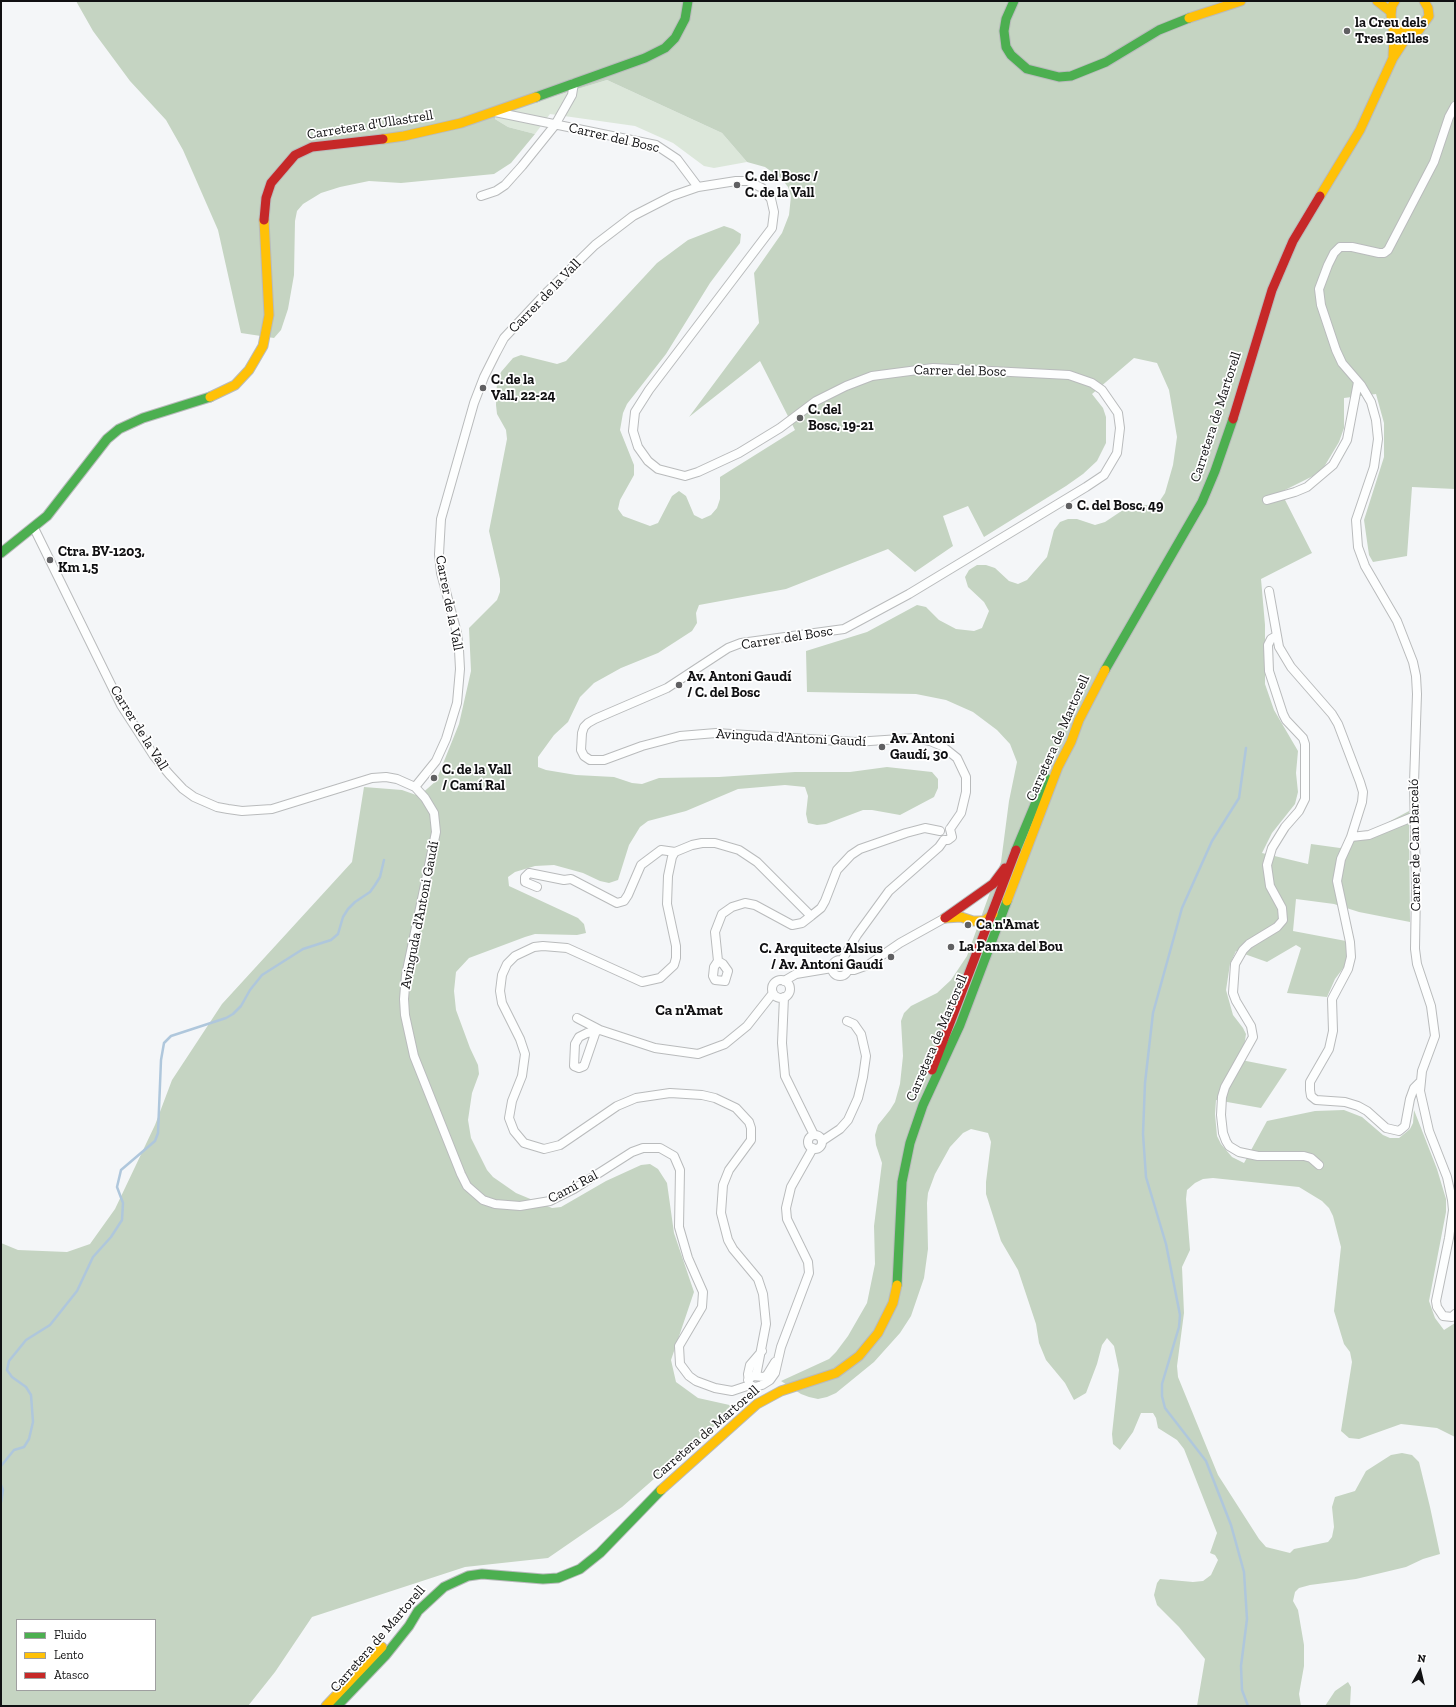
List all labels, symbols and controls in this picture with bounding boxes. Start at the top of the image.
place label: la Creu dels Tres Batlles [1355,15,1429,48]
marker: la Creu dels Tres Batlles [1342,26,1352,36]
street label: Carretera d'Ullastrell [306,107,434,143]
street label: Carrer del Bosc [567,119,661,157]
place label: C. del Bosc / C. de la Vall [745,169,818,202]
marker: C. del Bosc / C. de la Vall [732,180,742,190]
street label: Carrer de la Vall [505,255,585,337]
street label: Carretera de Martorell [1187,350,1245,484]
street label: Carrer del Bosc [914,362,1006,380]
place label: C. de la Vall, 22-24 [491,372,555,404]
marker: C. de la Vall, 22-24 [478,383,488,393]
place label: C. del Bosc, 19-21 [808,402,874,434]
marker: C. del Bosc, 19-21 [795,413,805,423]
place label: C. del Bosc, 49 [1077,498,1163,514]
marker: C. del Bosc, 49 [1064,501,1074,511]
place label: Ctra. BV-1203, Km 1,5 [58,544,145,576]
street label: Carrer de la Vall [432,554,466,652]
marker: Ctra. BV-1203, Km 1,5 [45,555,55,565]
street label: Carrer del Bosc [740,622,834,654]
place label: Av. Antoni Gaudí / C. del Bosc [687,669,791,702]
street label: Carretera de Martorell [1023,672,1093,804]
marker: Av. Antoni Gaudí / C. del Bosc [674,680,684,690]
street label: Carrer de la Vall [106,683,172,773]
street label: Avinguda d'Antoni Gaudí [715,726,867,750]
place label: Av. Antoni Gaudí, 30 [890,731,955,764]
marker: Av. Antoni Gaudí, 30 [877,742,887,752]
place label: C. de la Vall / Camí Ral [442,762,512,794]
marker: C. de la Vall / Camí Ral [429,773,439,783]
street label: Carrer de Can Barceló [1405,779,1425,911]
street label: Avinguda d'Antoni Gaudí [397,840,443,990]
place label: Ca n'Amat [976,917,1039,933]
marker: Ca n'Amat [963,920,973,930]
place label: La Panxa del Bou [959,939,1063,955]
place label: C. Arquitecte Alsius / Av. Antoni Gaudí [760,941,883,974]
marker: La Panxa del Bou [946,942,956,952]
marker: C. Arquitecte Alsius / Av. Antoni Gaudí [886,952,896,962]
street label: Carretera de Martorell [903,972,971,1104]
district label: Ca n'Amat [655,1002,723,1020]
street label: Camí Ral [545,1167,601,1207]
street label: Carretera de Martorell [649,1382,763,1484]
street label: Carretera de Martorell [327,1582,429,1696]
legend [16,1619,156,1691]
text: Fluido [54,1628,87,1642]
text: Lento [54,1648,84,1662]
north arrow [1400,1651,1440,1691]
text: N [1417,1652,1427,1666]
text: Atasco [54,1668,89,1682]

